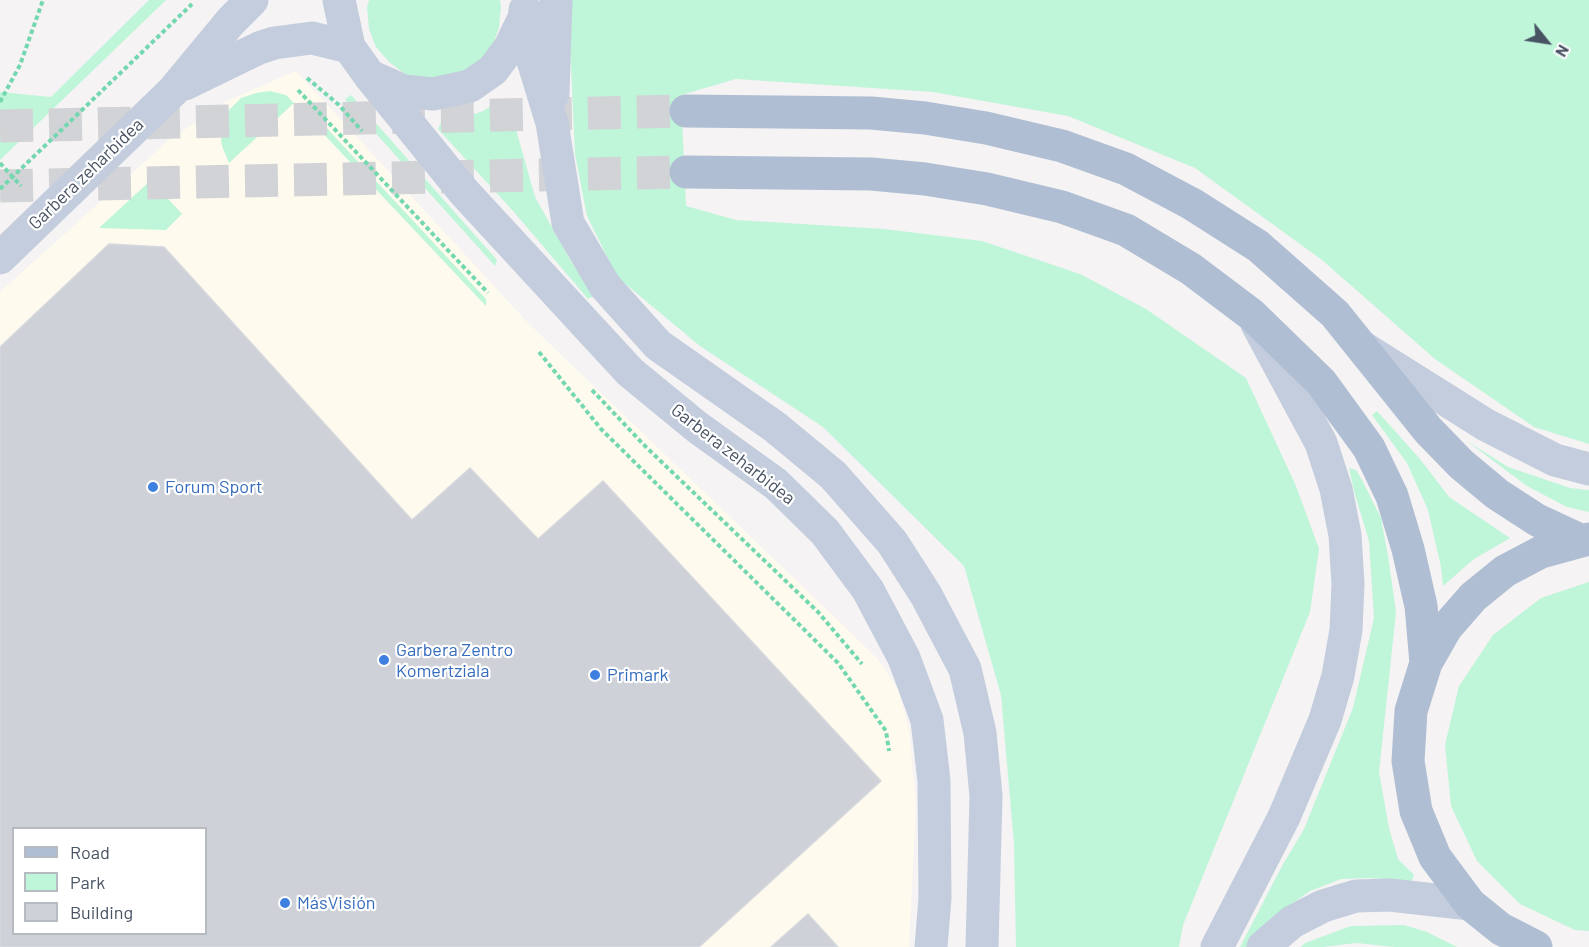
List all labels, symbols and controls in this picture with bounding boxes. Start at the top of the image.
north arrow [1517,12,1577,72]
text: N [1552,42,1574,61]
street label: Garbera zeharbidea [24,114,148,234]
street label: Garbera zeharbidea [667,399,799,509]
place label: Forum Sport [165,476,262,498]
marker: Forum Sport [146,480,160,494]
place label: Garbera Zentro Komertziala [396,639,513,682]
marker: Garbera Zentro Komertziala [377,653,391,667]
place label: Primark [607,664,668,686]
marker: Primark [588,668,602,682]
legend [12,827,207,935]
text: Road [70,841,110,863]
text: Park [70,871,105,893]
place label: MásVisión [297,892,375,914]
marker: MásVisión [278,896,292,910]
text: Building [70,901,133,923]

